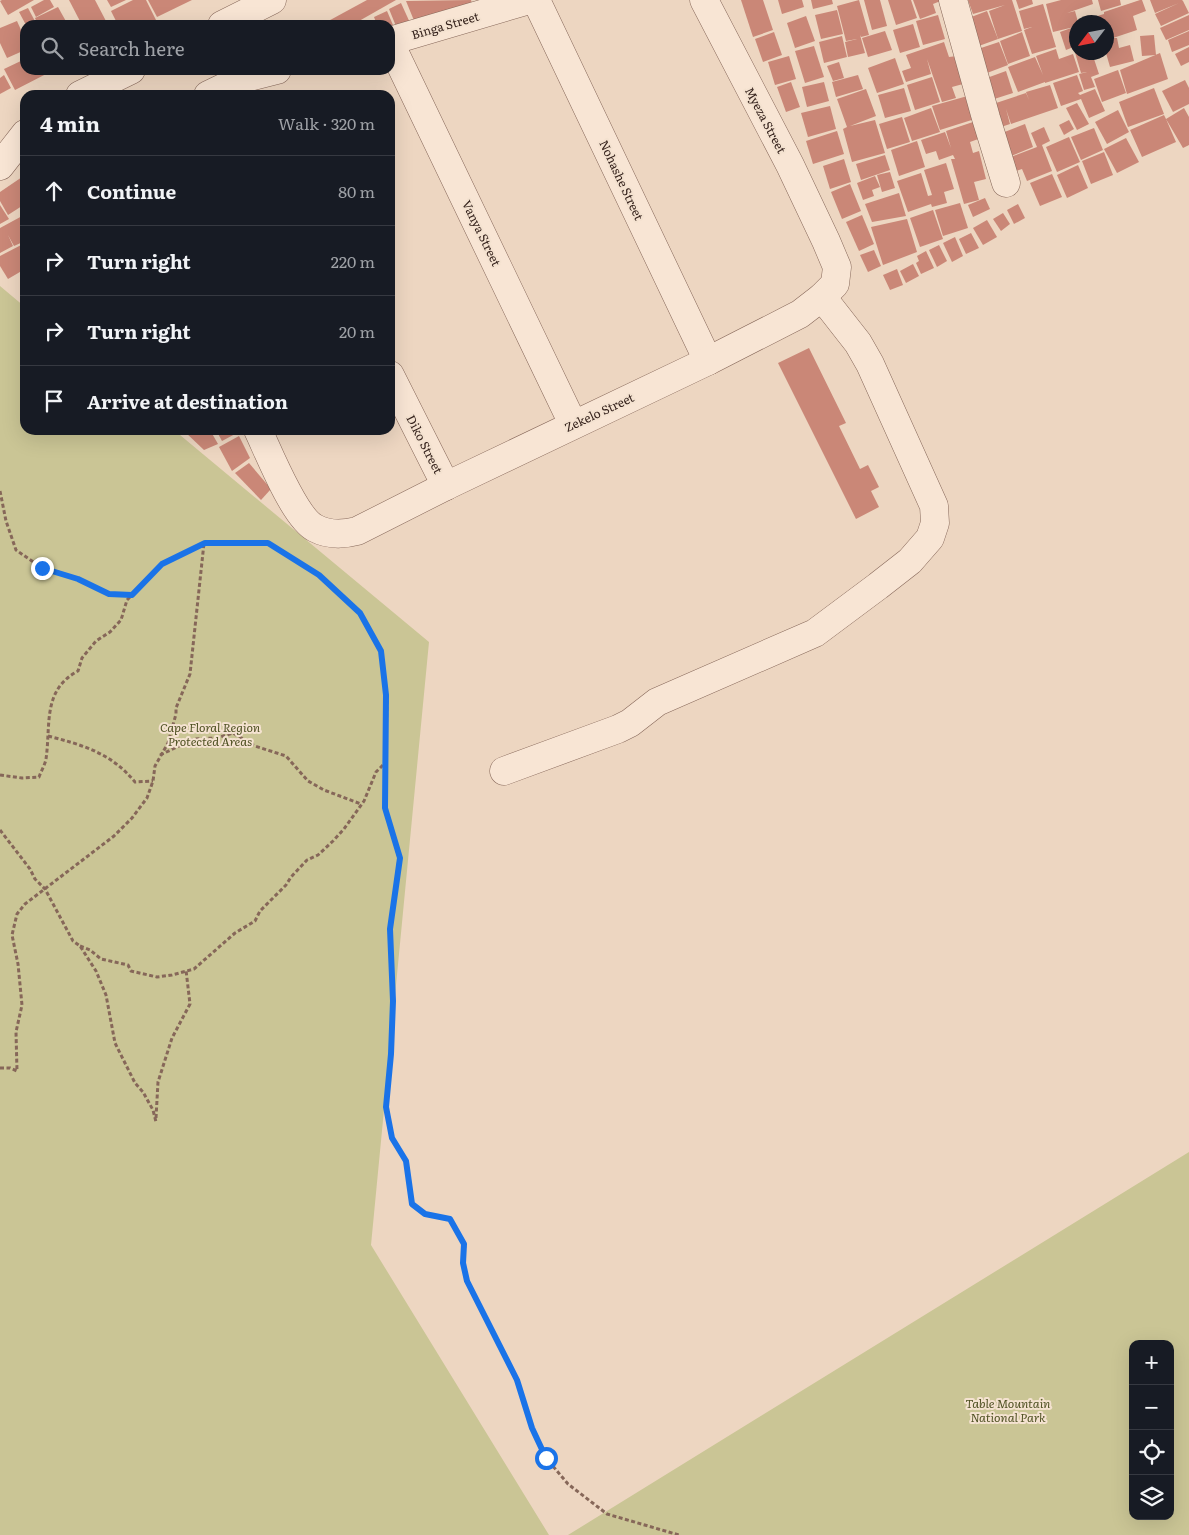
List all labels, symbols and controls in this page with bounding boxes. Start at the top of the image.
street label: Binga Street [409,7,481,43]
north arrow [1069,15,1114,60]
search box [20,20,395,75]
icon: search [38,34,66,62]
text: Search here [78,34,185,62]
street label: Myeza Street [741,84,791,157]
text: 4 min [40,107,100,138]
text: Walk · 320 m [278,111,375,135]
street label: Nohashe Street [595,137,649,223]
icon: ahead [40,177,68,205]
text: Continue [87,177,176,205]
text: 80 m [338,179,375,203]
street label: Vanya Street [458,197,506,269]
icon: right [40,247,68,275]
text: Turn right [87,247,191,275]
text: 220 m [331,249,375,273]
icon: right [40,317,68,345]
text: Turn right [87,317,191,345]
text: 20 m [339,319,375,343]
icon: arrive [40,387,68,415]
text: Arrive at destination [87,387,288,415]
street label: Zekelo Street [561,388,637,436]
street label: Diko Street [402,411,448,477]
route end [31,557,54,580]
park label: Cape Floral Region Protected Areas [160,718,260,750]
map controls [1129,1340,1174,1520]
button: + [1129,1340,1174,1385]
button: − [1129,1385,1174,1430]
park label: Table Mountain National Park [966,1394,1050,1426]
button: locate [1129,1430,1174,1475]
route start [535,1447,558,1470]
button: layers [1129,1475,1174,1520]

